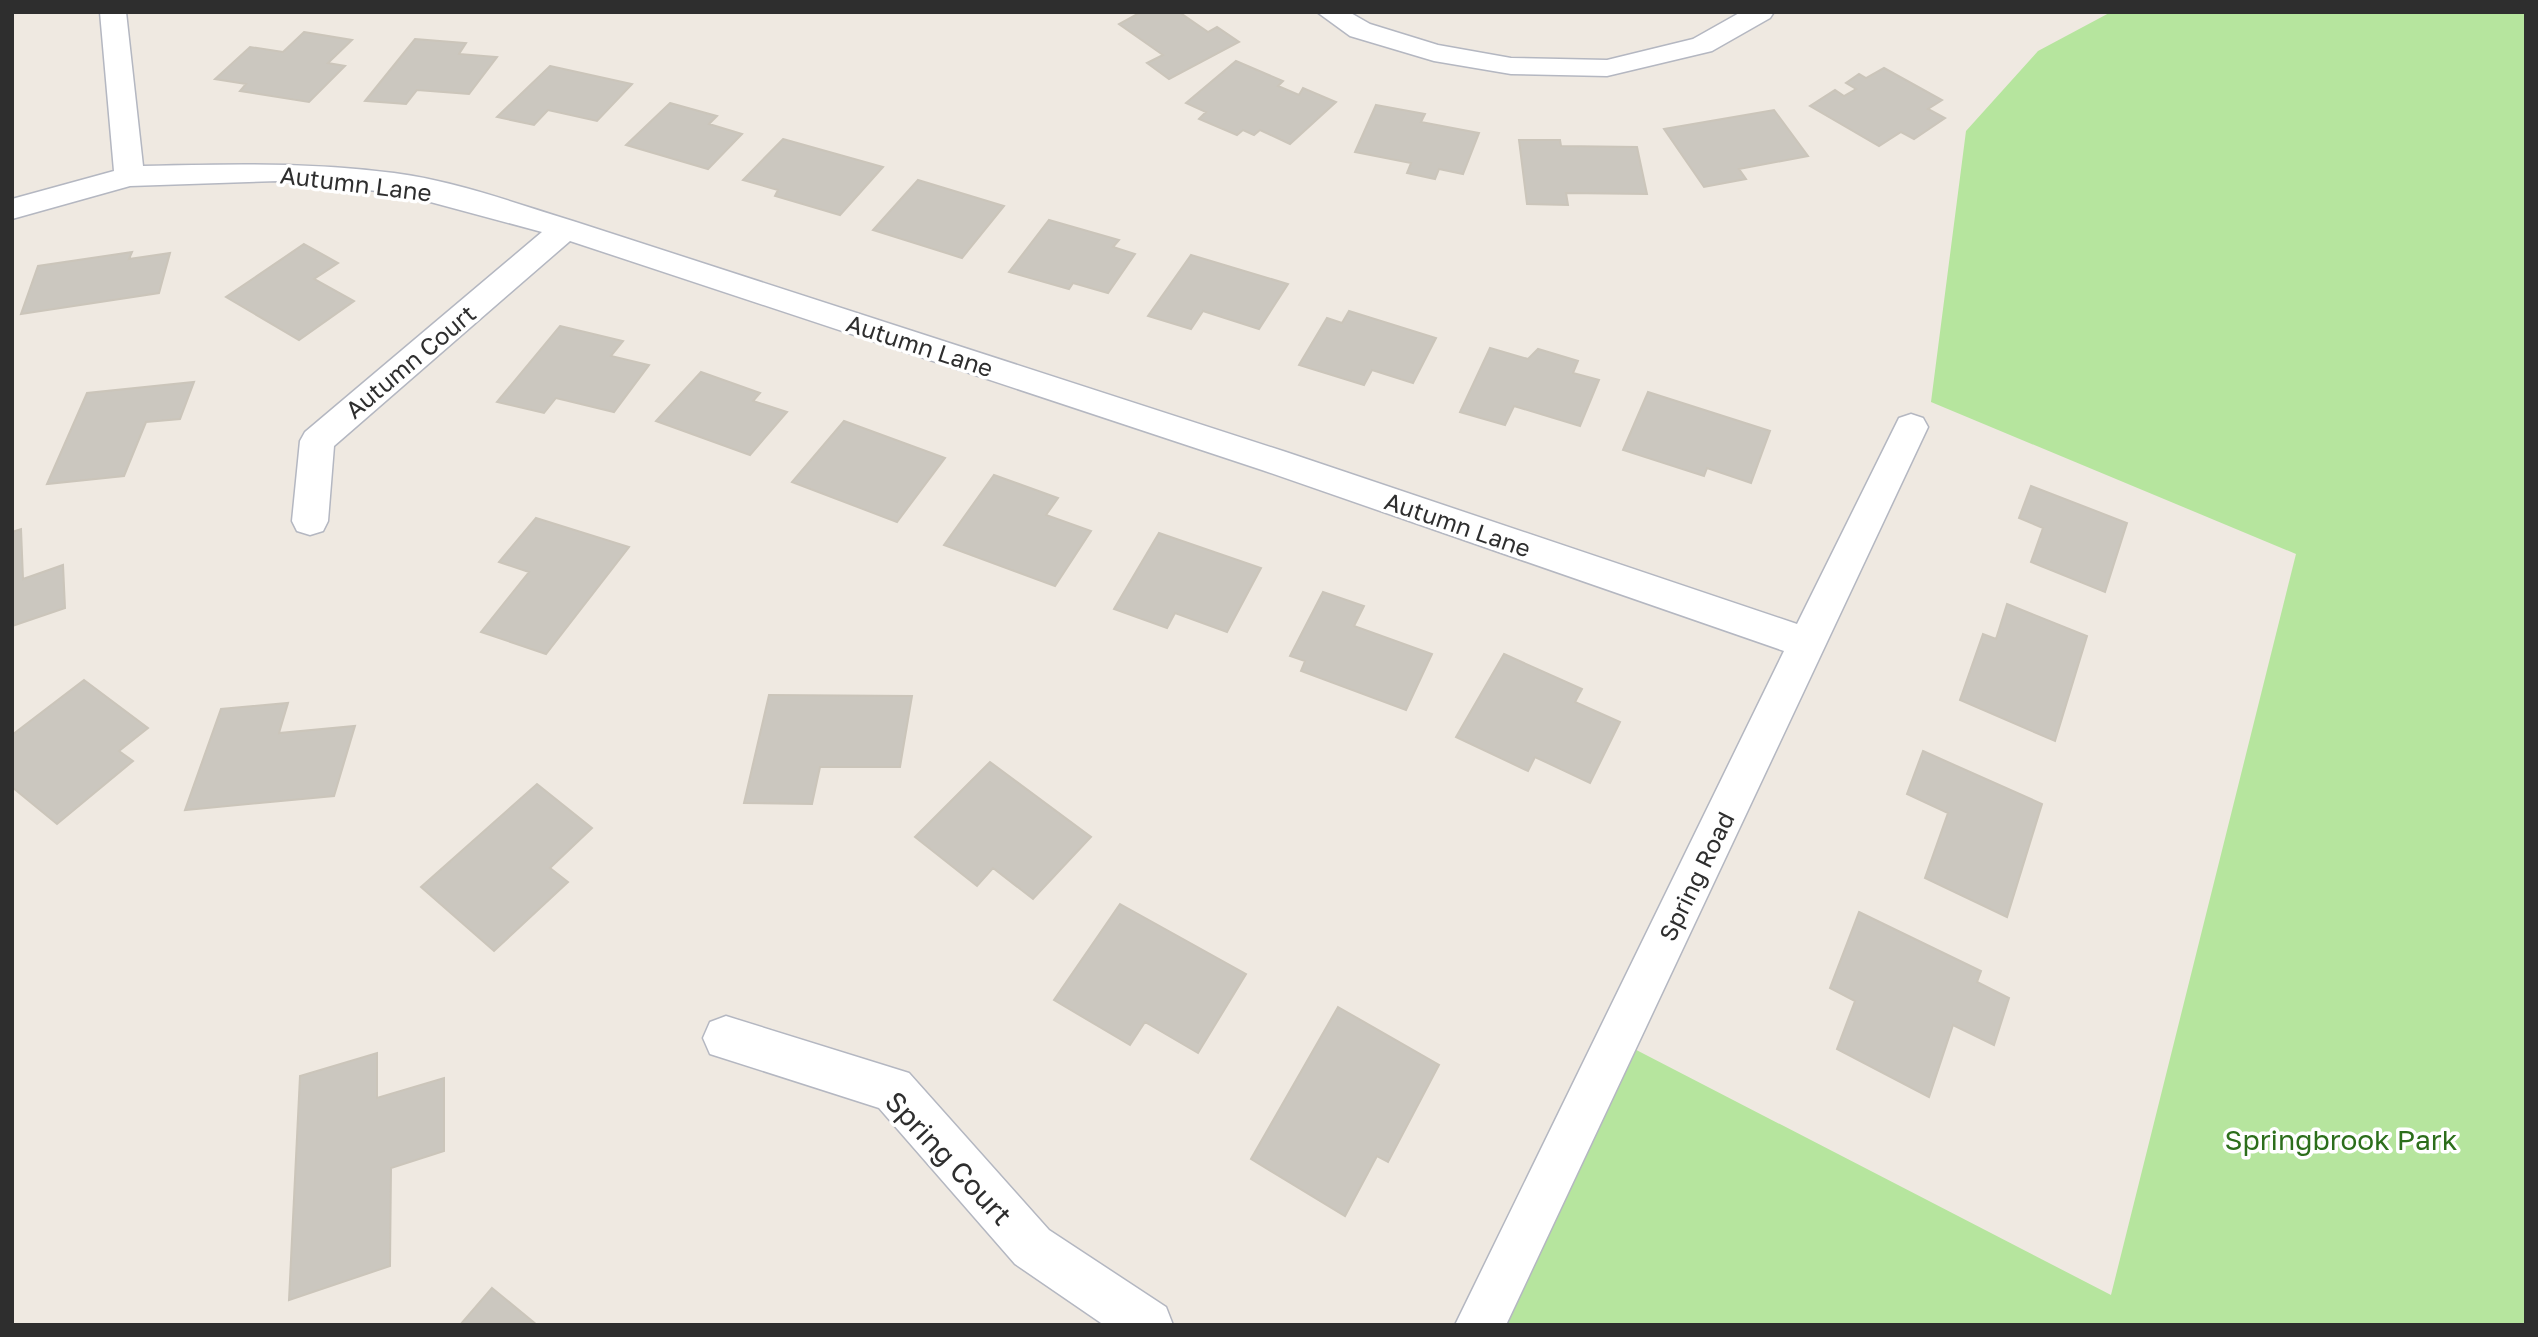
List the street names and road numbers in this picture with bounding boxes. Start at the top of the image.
street label: Autumn Lane [279,159,433,207]
street label: Autumn Court [339,298,481,424]
street label: Autumn Lane [843,308,997,382]
street label: Autumn Lane [1381,485,1535,563]
street label: Spring Road [1652,807,1740,945]
street label: Spring Court [879,1084,1019,1232]

